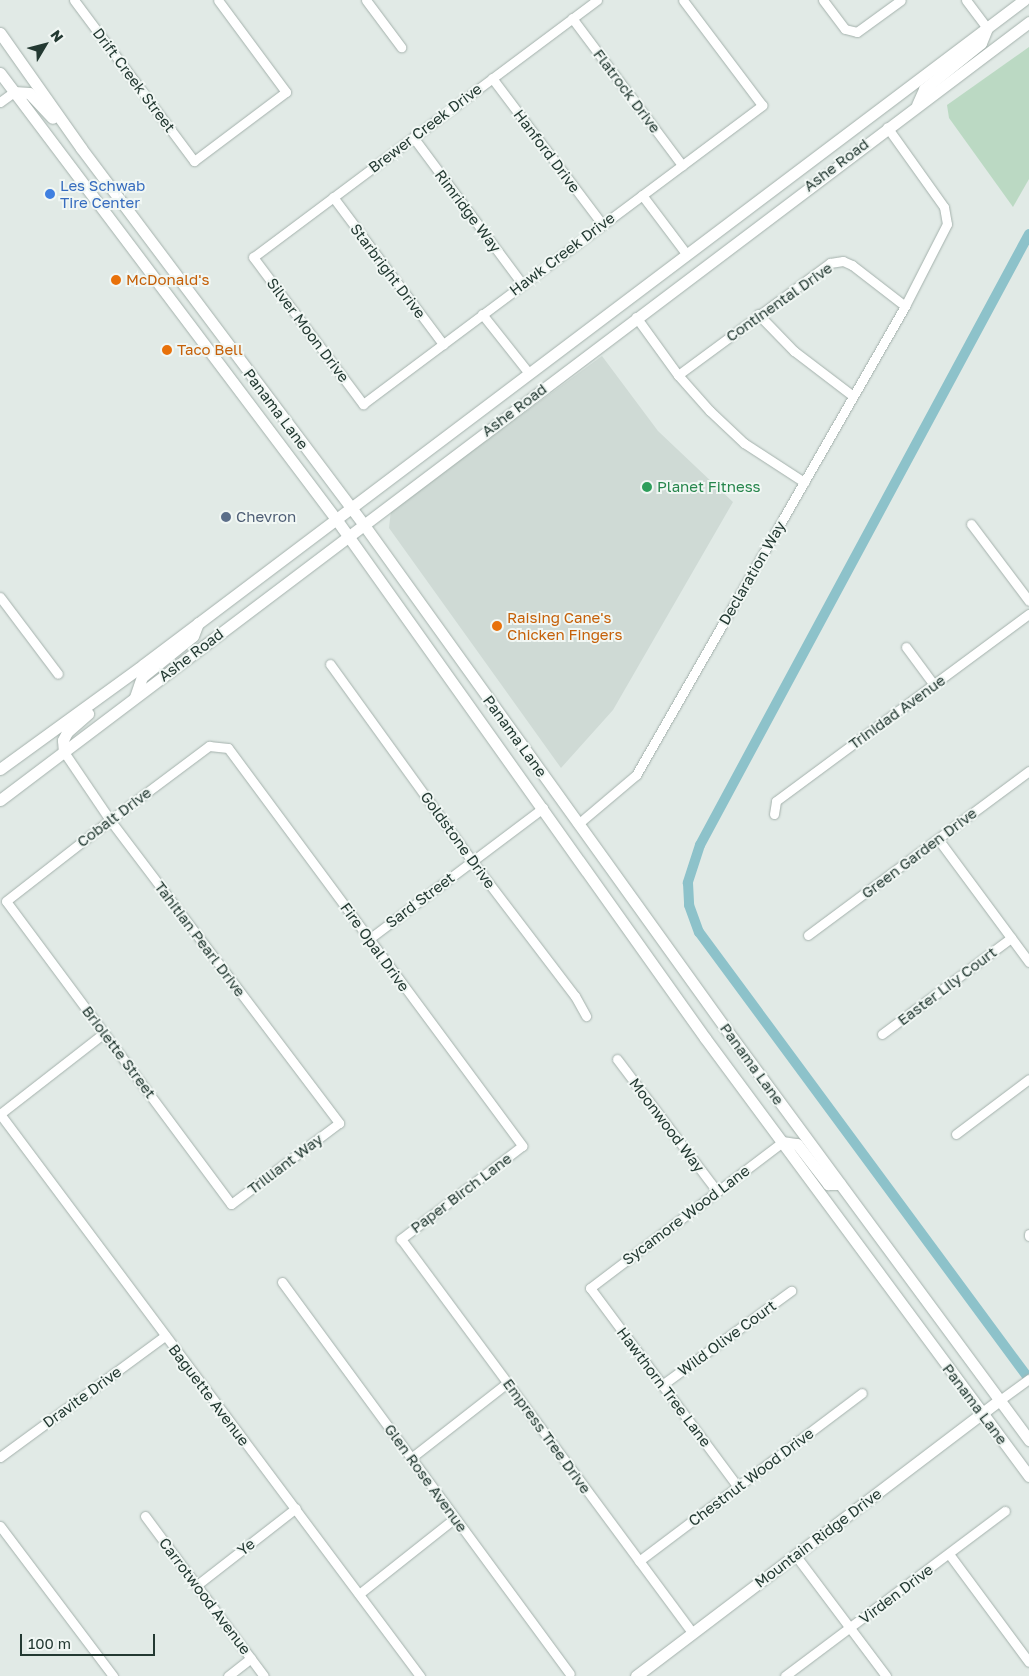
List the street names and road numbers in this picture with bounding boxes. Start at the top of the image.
street label: Drift Creek Street [89,24,179,136]
street label: Flatrock Drive [590,46,664,136]
street label: Brewer Creek Drive [365,79,485,177]
street label: Hanford Drive [510,106,584,196]
street label: Ashe Road [800,135,872,195]
street label: Rimridge Way [431,166,505,256]
street label: Hawk Creek Drive [506,209,618,299]
street label: Starbright Drive [347,220,429,322]
street label: Continental Drive [722,259,836,345]
street label: Silver Moon Drive [263,274,353,386]
street label: Panama Lane [240,365,312,453]
street label: Ashe Road [478,380,550,440]
street label: Declaration Way [715,518,789,628]
street label: Ashe Road [155,625,227,685]
street label: Trinidad Avenue [845,671,949,753]
street label: Panama Lane [479,692,551,780]
street label: Cobalt Drive [73,783,155,851]
street label: Goldstone Drive [417,788,499,892]
street label: Green Garden Drive [858,804,980,902]
street label: Sard Street [382,868,458,932]
street label: Tahitian Pearl Drive [151,878,249,1000]
street label: Fire Opal Drive [337,899,413,995]
street label: Easter Lily Court [894,943,1000,1029]
street label: Briolette Street [78,1002,160,1102]
street label: Panama Lane [716,1020,788,1108]
street label: Moonwood Way [626,1074,708,1176]
street label: Trilliant Way [244,1130,326,1198]
street label: Paper Birch Lane [407,1149,515,1237]
street label: Sycamore Wood Lane [619,1161,753,1269]
street label: Wild Olive Court [674,1296,780,1380]
street label: Hawthorn Tree Lane [613,1324,715,1450]
street label: Baguette Avenue [165,1341,253,1449]
street label: Panama Lane [939,1360,1011,1448]
street label: Dravite Drive [39,1363,125,1431]
street label: Empress Tree Drive [499,1375,595,1497]
street label: Glen Rose Avenue [381,1420,471,1536]
street label: Chestnut Wood Drive [685,1424,817,1530]
street label: Mountain Ridge Drive [751,1485,885,1591]
street label: Carrotwood Avenue [155,1534,255,1658]
street label: Ye [234,1535,258,1559]
street label: Virden Drive [856,1560,936,1628]

